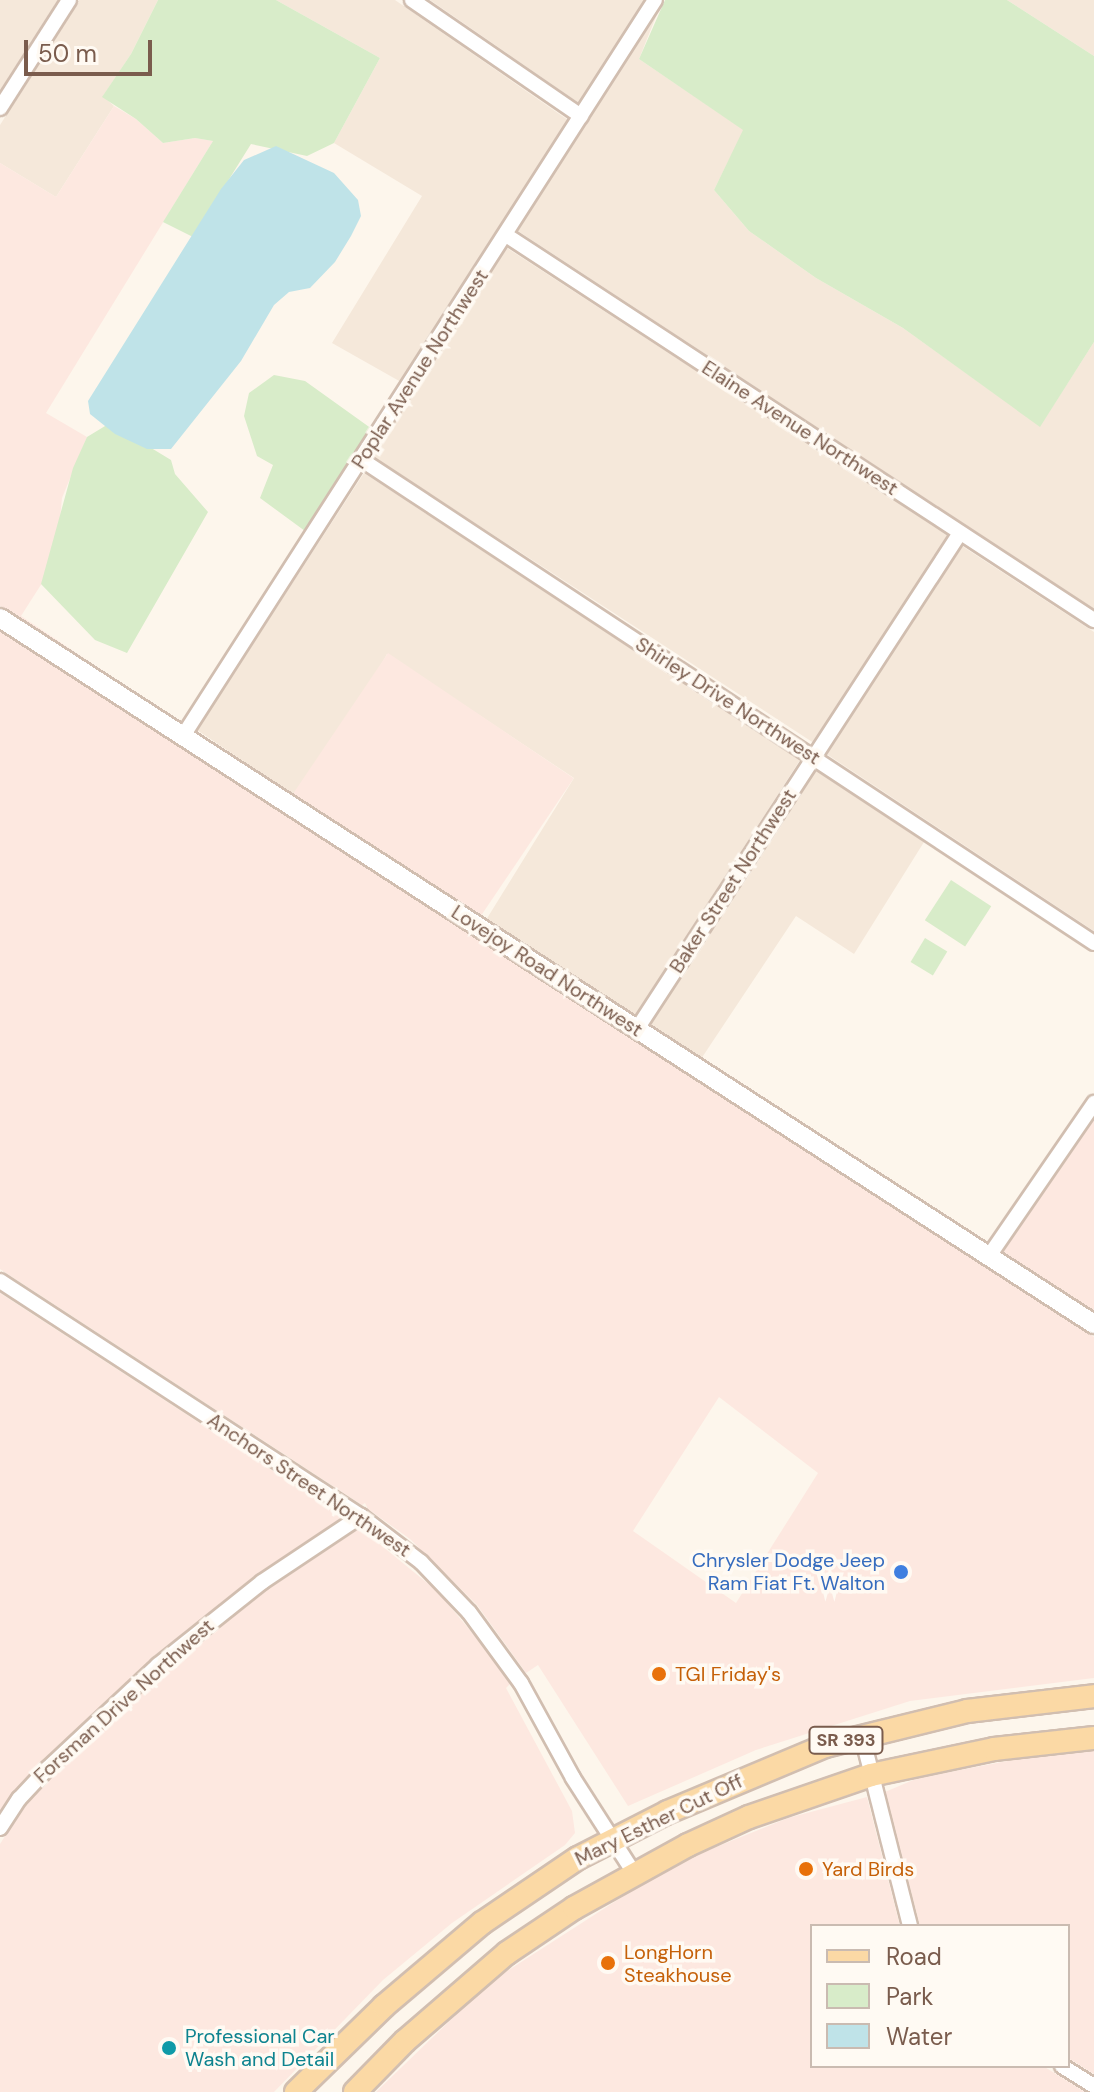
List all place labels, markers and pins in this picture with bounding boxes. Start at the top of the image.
place label: Chrysler Dodge Jeep Ram Fiat Ft. Walton [692,1548,885,1595]
marker: Chrysler Dodge Jeep Ram Fiat Ft. Walton [892,1563,910,1581]
place label: TGI Friday's [675,1662,781,1686]
marker: TGI Friday's [650,1665,668,1683]
place label: Yard Birds [822,1857,914,1881]
marker: Yard Birds [797,1860,815,1878]
place label: LongHorn Steakhouse [624,1940,732,1987]
marker: LongHorn Steakhouse [599,1954,617,1972]
place label: Professional Car Wash and Detail [185,2024,335,2071]
marker: Professional Car Wash and Detail [160,2039,178,2057]

